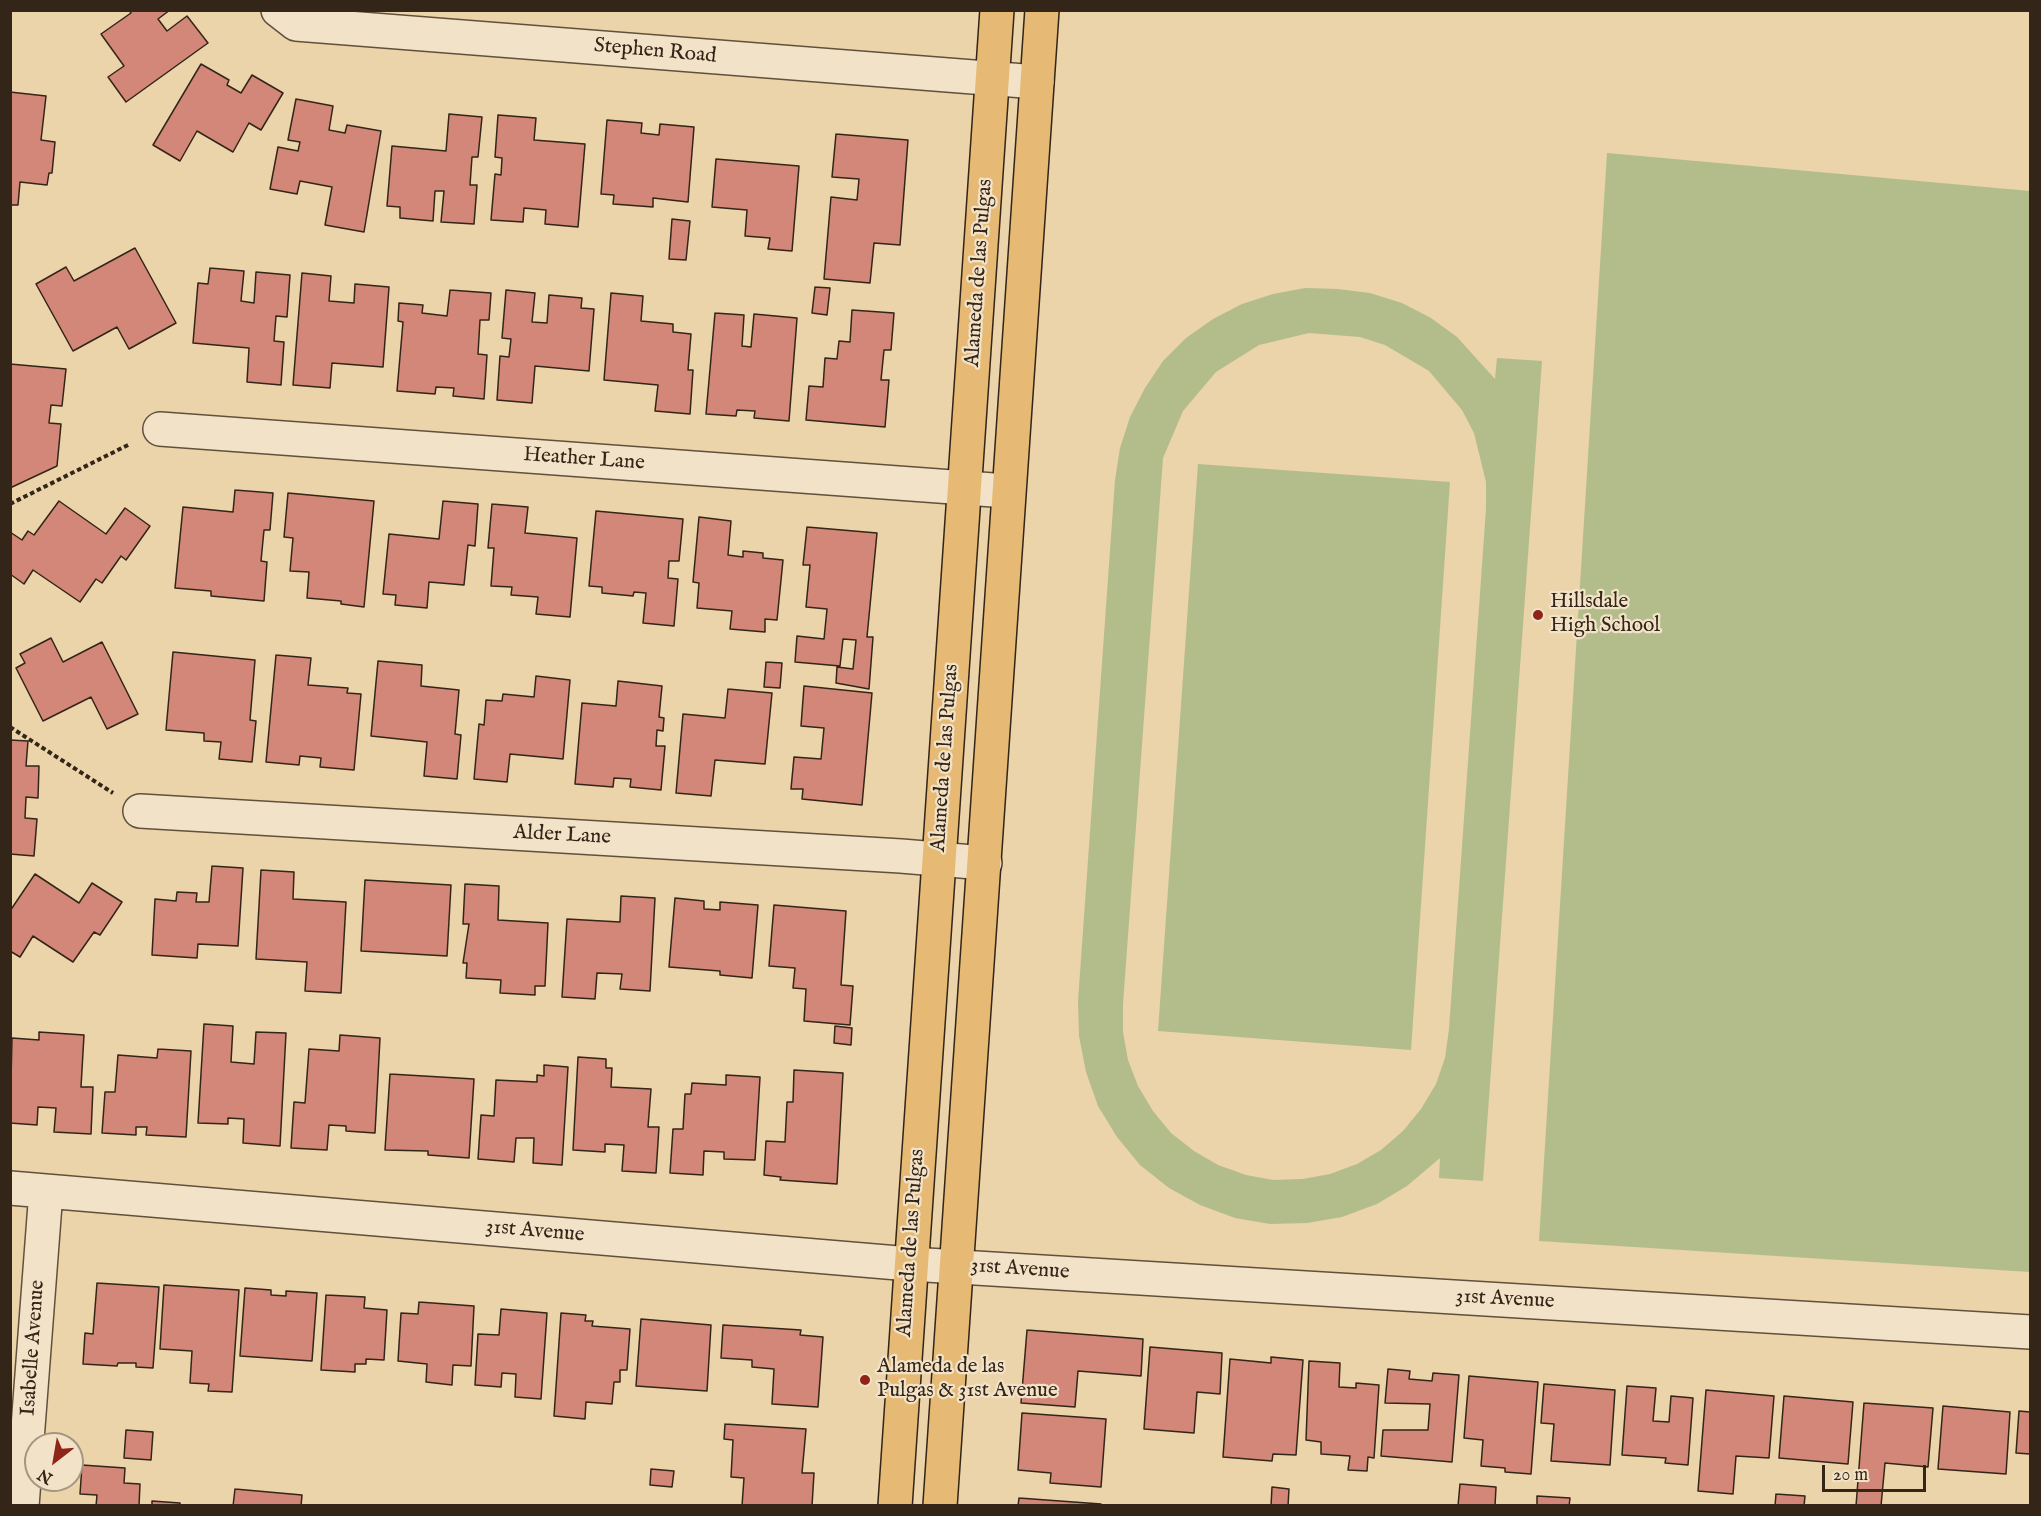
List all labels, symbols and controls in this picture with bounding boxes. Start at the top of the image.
street label: Stephen Road [593,34,717,70]
street label: Alameda de las Pulgas [961,178,999,368]
street label: Heather Lane [522,443,646,477]
place label: Hillsdale High School [1550,590,1660,640]
marker: Hillsdale High School [1531,608,1545,622]
street label: Alameda de las Pulgas [927,663,965,853]
street label: Alder Lane [512,821,612,851]
street label: Alameda de las Pulgas [893,1148,931,1338]
street label: 31st Avenue [485,1215,585,1249]
street label: 31st Avenue [970,1254,1070,1286]
street label: Isabelle Avenue [17,1279,51,1417]
street label: 31st Avenue [1455,1285,1555,1315]
place label: Alameda de las Pulgas & 31st Avenue [877,1355,1058,1405]
marker: Alameda de las Pulgas & 31st Avenue [858,1373,872,1387]
north arrow [24,1432,84,1492]
scale bar [1825,1453,1928,1491]
text: N [35,1464,57,1488]
text: 20 m [1833,1464,1868,1487]

